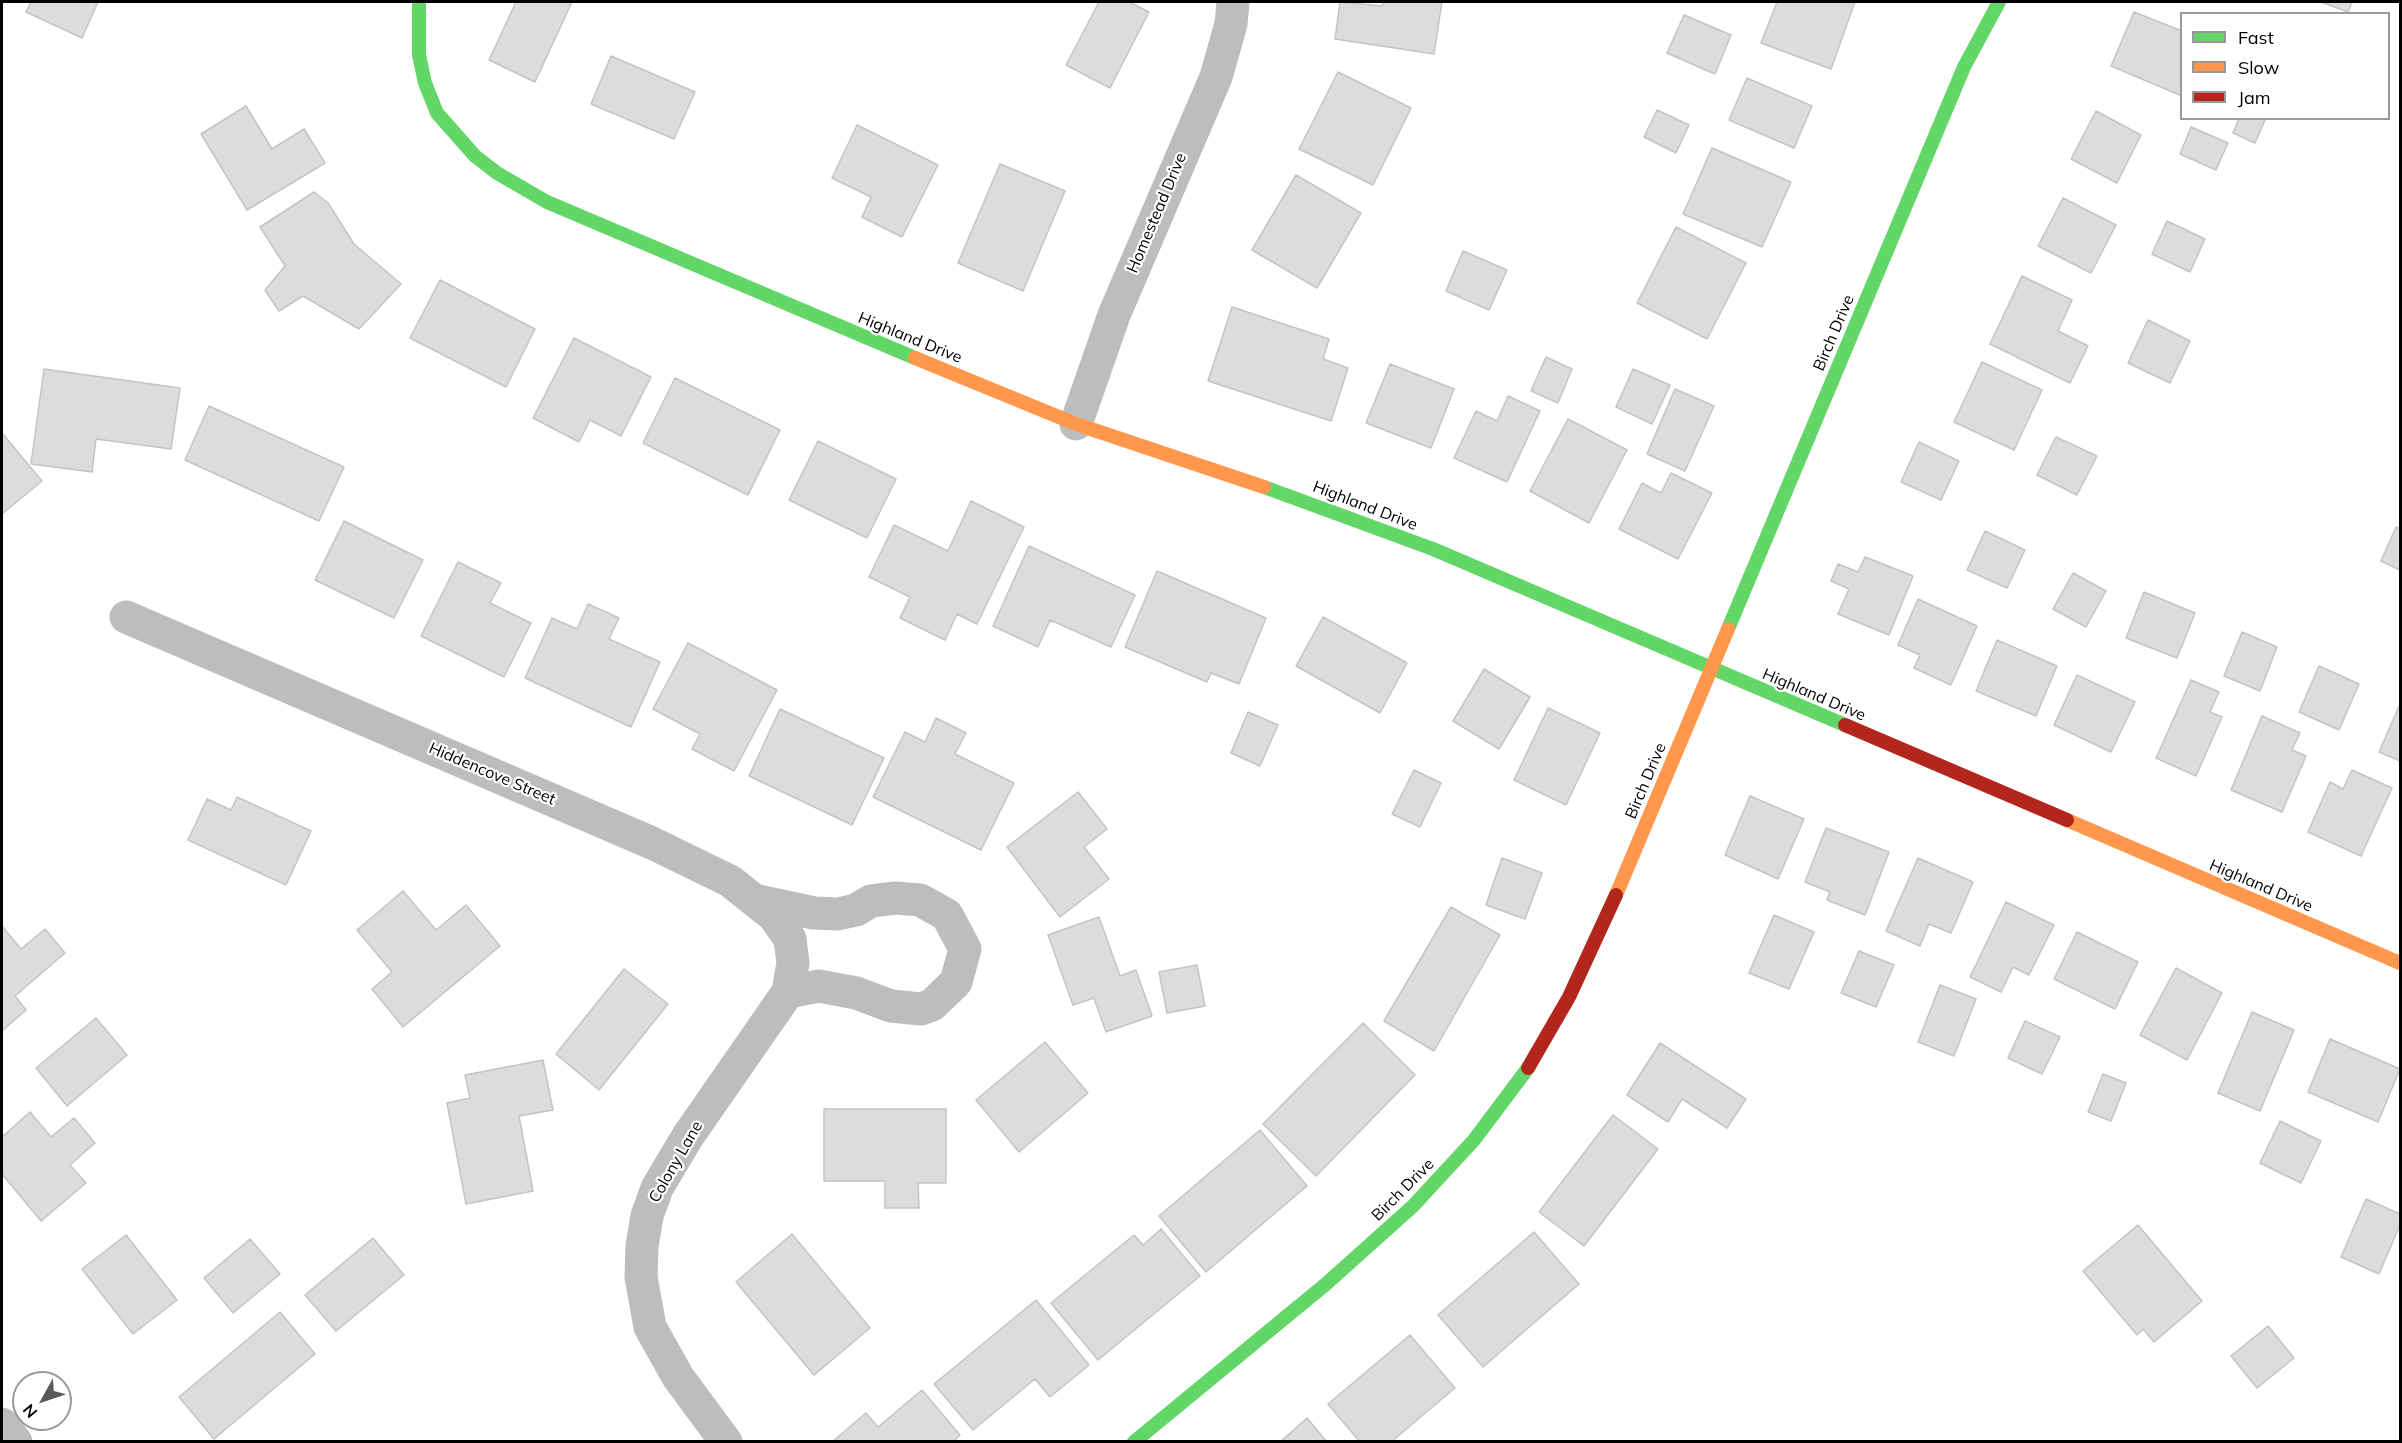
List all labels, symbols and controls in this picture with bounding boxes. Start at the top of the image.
legend [2180,12,2390,120]
text: Fast [2238,26,2274,49]
text: Slow [2238,56,2279,79]
text: Jam [2238,86,2271,109]
street label: Homestead Drive [1123,150,1191,276]
street label: Birch Drive [1809,292,1859,374]
street label: Highland Drive [855,308,965,368]
street label: Highland Drive [1310,477,1420,535]
street label: Highland Drive [1759,665,1869,725]
street label: Hiddencove Street [426,739,558,809]
street label: Birch Drive [1621,740,1671,822]
street label: Highland Drive [2206,856,2316,916]
street label: Colony Lane [645,1118,707,1206]
street label: Birch Drive [1368,1155,1438,1225]
north arrow [12,1371,72,1431]
text: N [18,1400,41,1422]

